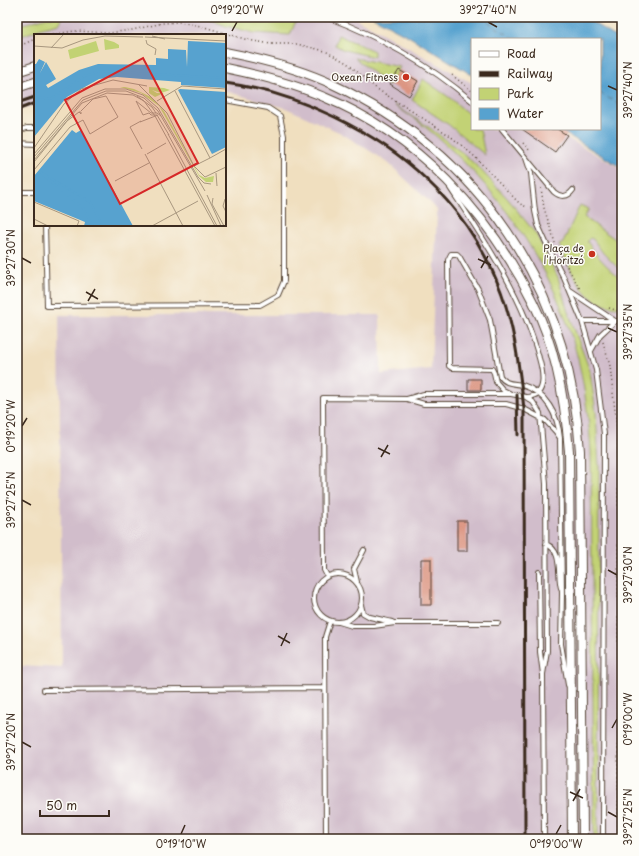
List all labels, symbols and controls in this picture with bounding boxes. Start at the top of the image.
text: 0°19'20"W [211,2,264,17]
text: 39°27'40"N [459,2,517,17]
inset map [34,34,226,226]
legend [471,38,601,130]
text: Road [507,44,536,62]
text: 39°27'40"N [620,61,635,119]
text: Railway [507,64,553,82]
place label: Oxean Fitness [331,69,398,84]
marker: Oxean Fitness [401,72,411,82]
text: Park [507,84,534,102]
text: Water [507,104,544,122]
text: 39°27'30"N [3,229,18,287]
place label: Plaça de l'Horitzó [543,240,585,267]
marker: Plaça de l'Horitzó [587,249,597,259]
text: 39°27'35"N [620,304,635,360]
text: 0°19'20"W [3,399,18,452]
text: 39°27'25"N [3,471,18,529]
text: 39°27'30"N [620,546,635,604]
text: 0°19'00"W [620,692,635,746]
text: 39°27'20"N [3,713,18,771]
text: 39°27'25"N [620,788,635,846]
scale bar [40,792,109,818]
text: 50 m [46,796,77,814]
text: 0°19'10"W [156,836,207,851]
text: 0°19'00"W [529,836,583,851]

